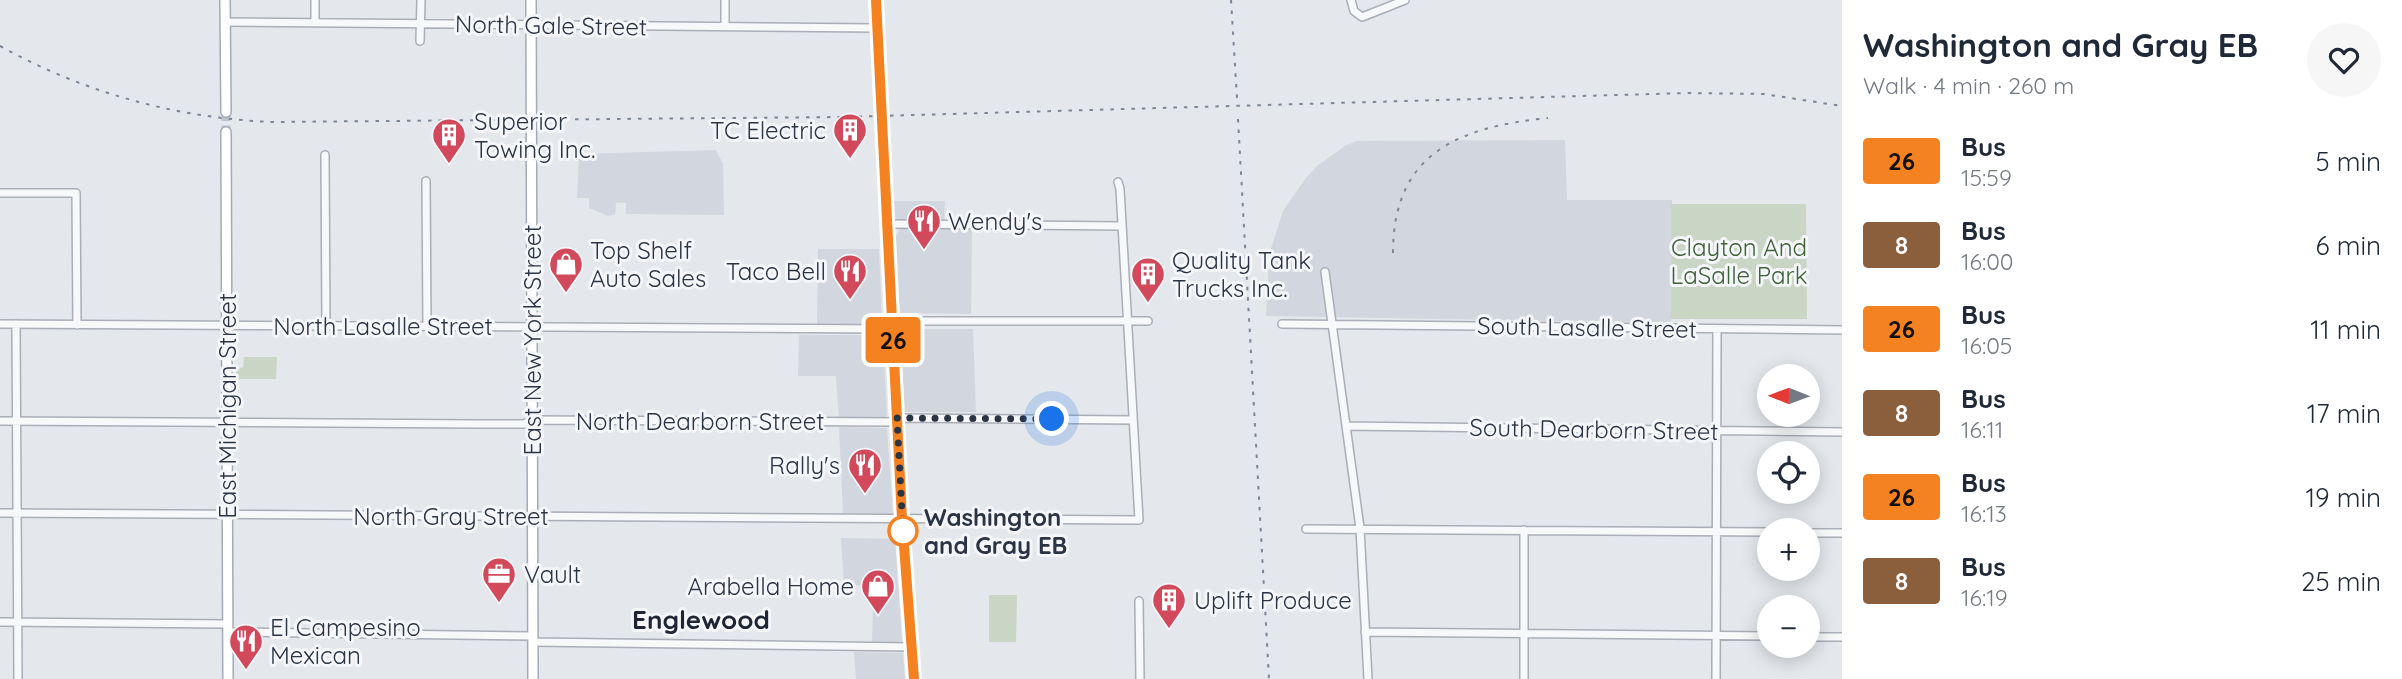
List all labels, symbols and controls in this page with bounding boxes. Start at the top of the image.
street label: North Gale Street [455,8,647,42]
button: heart [2307,23,2381,97]
text: Washington and Gray EB [1863,24,2258,65]
text: Walk · 4 min · 260 m [1863,71,2074,100]
place label: Superior Towing Inc. [474,106,595,164]
building icon: TC Electric [831,111,869,160]
place label: TC Electric [710,115,826,145]
building icon: Superior Towing Inc. [430,116,468,165]
text: Bus [1961,130,2006,163]
text: 5 min [2315,145,2381,178]
text: 26 [1888,146,1915,176]
text: 15:59 [1961,163,2012,192]
restaurant icon: Wendy's [905,202,943,251]
place label: Wendy's [948,206,1042,236]
text: Bus [1961,214,2006,247]
street label: East New York Street [517,225,547,455]
text: 6 min [2316,229,2381,262]
text: 8 [1895,230,1908,260]
park label: Clayton And LaSalle Park [1670,232,1808,290]
place label: Top Shelf Auto Sales [590,235,706,293]
shop icon: Top Shelf Auto Sales [547,245,585,294]
place label: Quality Tank Trucks Inc. [1172,245,1311,303]
text: 16:00 [1961,247,2014,276]
restaurant icon: Taco Bell [831,252,869,301]
building icon: Quality Tank Trucks Inc. [1129,255,1167,304]
place label: Taco Bell [726,256,826,286]
street label: East Michigan Street [212,293,242,519]
text: Bus [1961,298,2006,331]
street label: South Lasalle Street [1477,310,1697,344]
street label: North Lasalle Street [273,311,493,341]
text: 11 min [2310,313,2381,346]
text: 26 [1888,314,1915,344]
line badge: 26 [862,317,924,363]
text: 26 [880,325,906,355]
text: 16:05 [1961,331,2012,360]
north arrow [1757,364,1820,427]
map controls [1757,364,1820,658]
text: Bus [1961,382,2006,415]
text: 17 min [2307,397,2381,430]
text: 8 [1895,398,1908,428]
your location [1034,401,1069,436]
street label: North Dearborn Street [576,406,824,436]
street label: South Dearborn Street [1469,412,1719,446]
text: 16:11 [1961,415,2003,444]
button: locate [1757,441,1820,504]
restaurant icon: Rally's [846,446,884,495]
place label: Rally's [769,450,840,480]
text: Bus [1961,466,2006,499]
text: 19 min [2305,481,2381,514]
text: 26 [1888,482,1915,512]
text: 16:13 [1961,499,2007,528]
street label: North Gray Street [353,501,549,531]
place label: Washington and Gray EB [924,502,1067,560]
marker: Washington and Gray EB [888,516,918,546]
button: + [1757,518,1820,581]
text: Bus [1961,550,2006,583]
office icon: Vault [480,555,518,604]
place label: Vault [524,559,581,589]
text: 25 min [2301,565,2381,598]
text: 8 [1895,566,1908,596]
shop icon: Arabella Home [859,567,897,616]
place label: Arabella Home [688,571,854,601]
building icon: Uplift Produce [1150,581,1188,630]
text: 16:19 [1961,583,2008,612]
place label: Uplift Produce [1194,585,1352,615]
button: − [1757,595,1820,658]
district label: Englewood [632,603,770,636]
place label: El Campesino Mexican [270,612,421,670]
restaurant icon: El Campesino Mexican [227,622,265,671]

